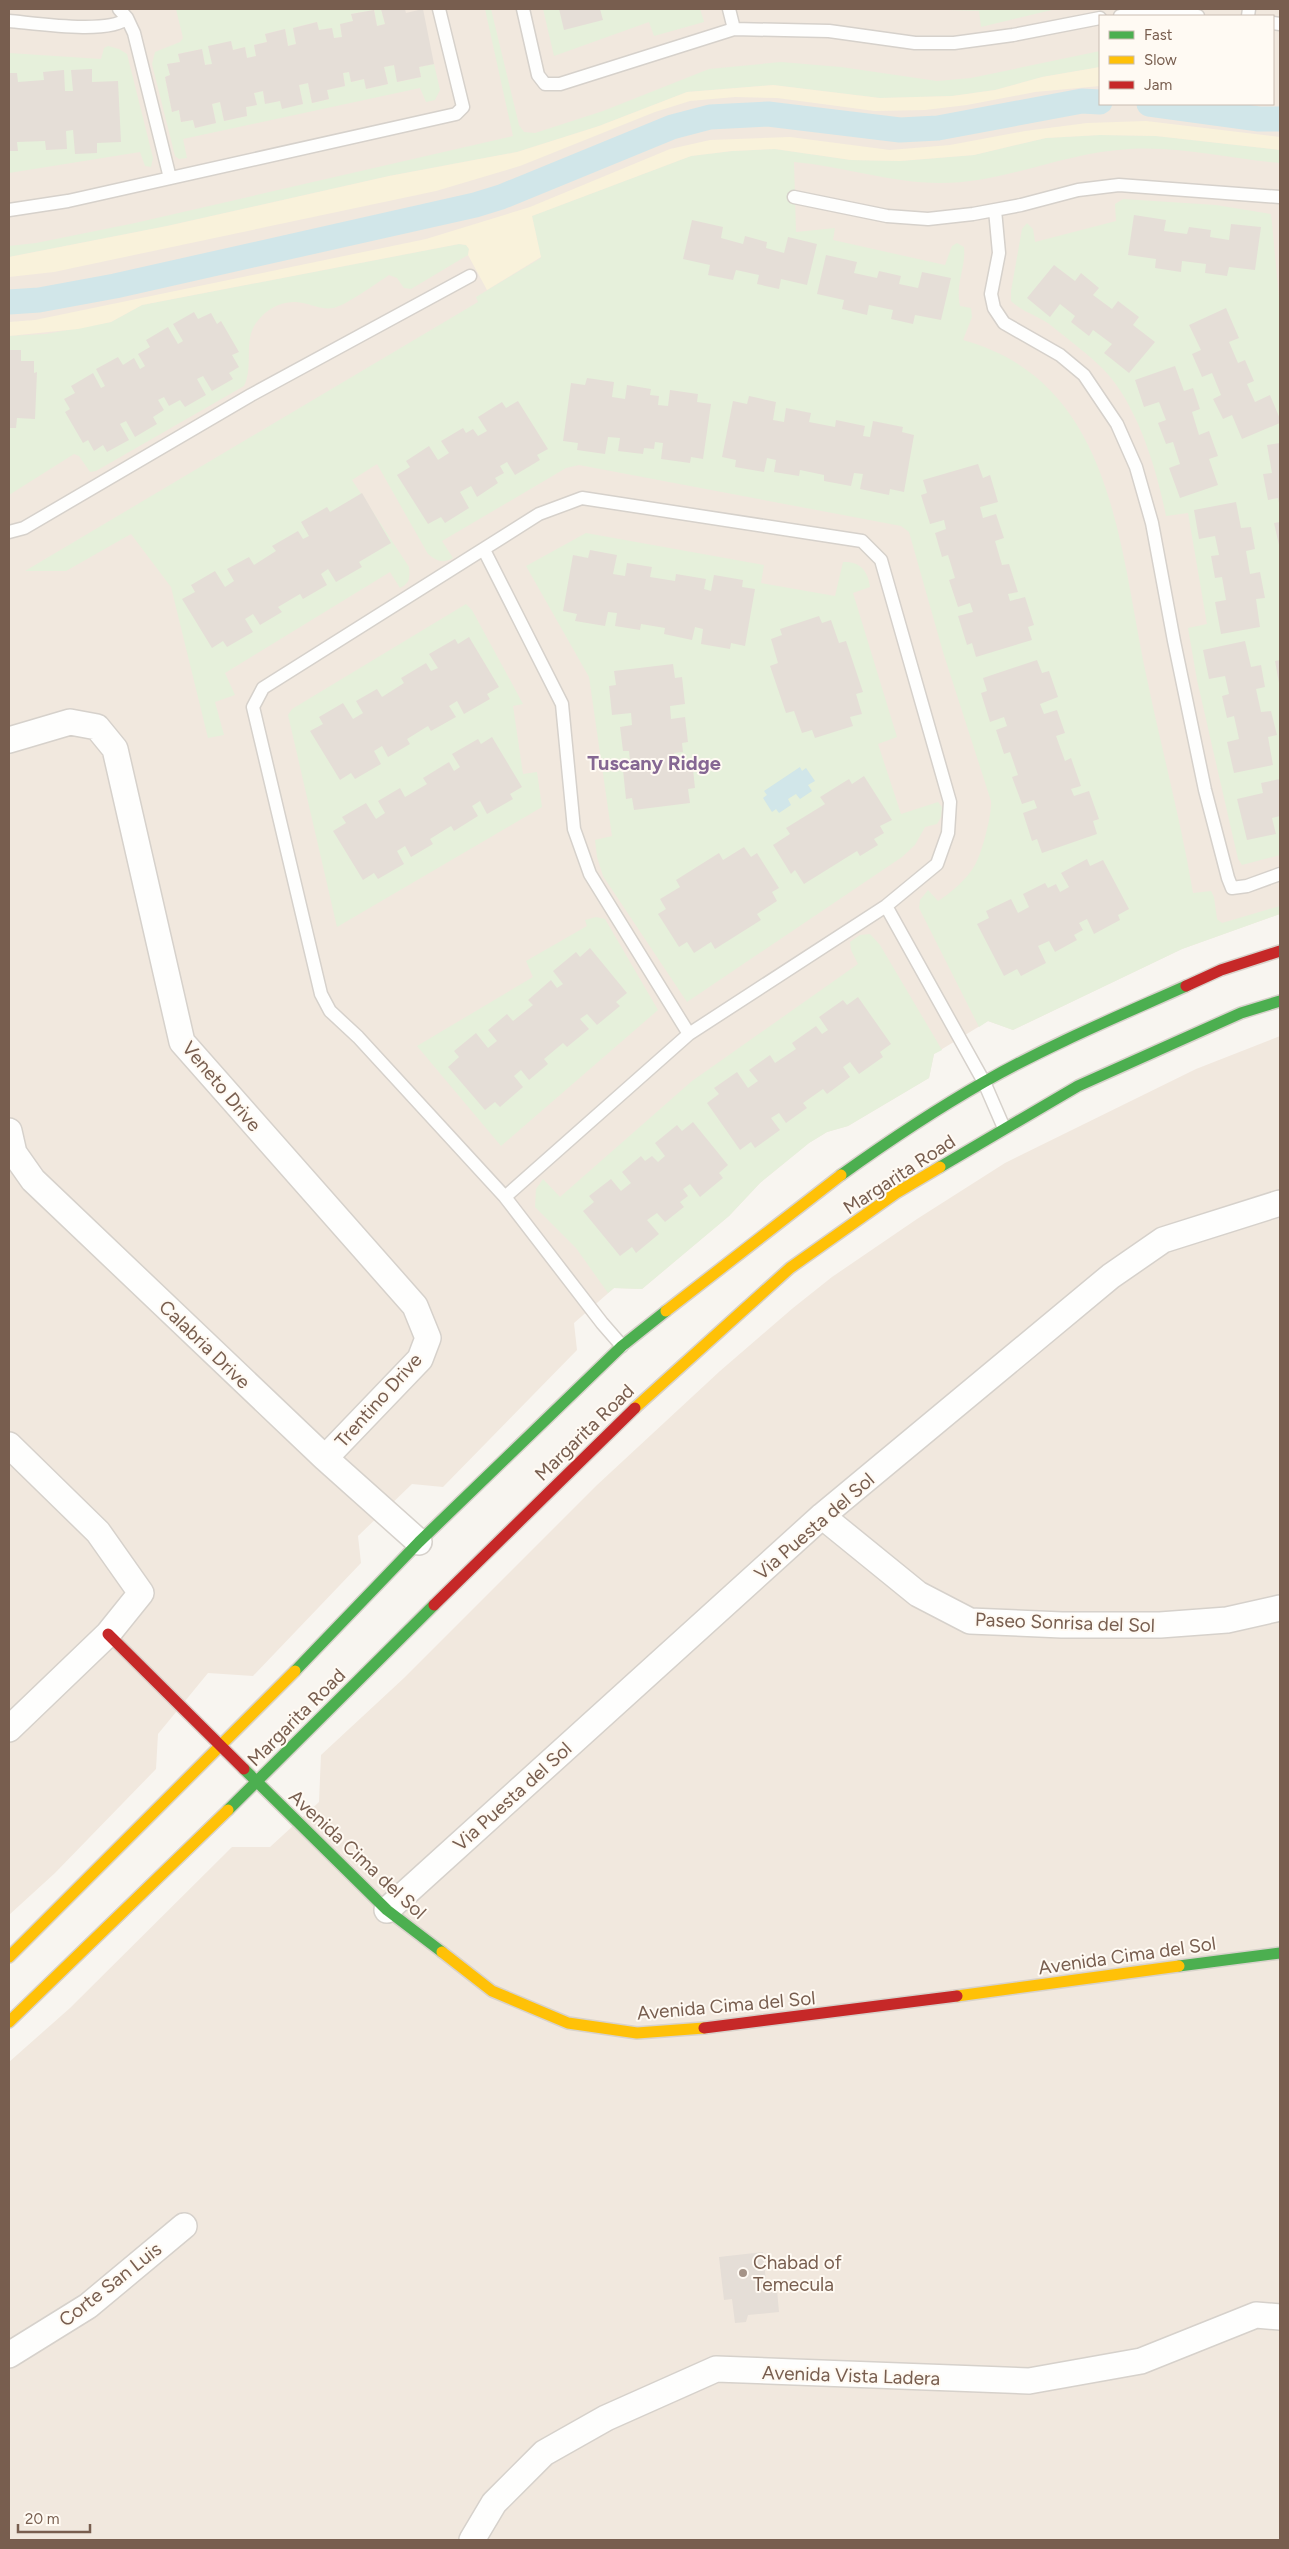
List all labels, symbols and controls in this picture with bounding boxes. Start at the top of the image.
legend [1099,15,1274,105]
text: Fast [1144,26,1173,44]
text: Slow [1144,51,1177,69]
text: Jam [1144,76,1172,94]
district label: Tuscany Ridge [587,751,721,775]
street label: Veneto Drive [177,1037,266,1136]
street label: Margarita Road [839,1130,960,1219]
street label: Calabria Drive [154,1295,255,1393]
street label: Trentino Drive [330,1348,427,1452]
street label: Margarita Road [530,1379,639,1485]
street label: Via Puesta del Sol [750,1468,879,1585]
street label: Paseo Sonrisa del Sol [975,1608,1155,1637]
street label: Margarita Road [243,1664,350,1771]
street label: Via Puesta del Sol [448,1737,576,1856]
street label: Avenida Cima del Sol [284,1785,431,1924]
street label: Avenida Cima del Sol [1037,1932,1217,1979]
street label: Avenida Cima del Sol [636,1986,816,2025]
street label: Corte San Luis [54,2237,166,2332]
place label: Chabad of Temecula [753,2251,842,2296]
marker: Chabad of Temecula [737,2267,749,2279]
street label: Avenida Vista Ladera [761,2361,941,2390]
scale bar [18,2502,90,2534]
text: 20 m [25,2510,59,2528]

